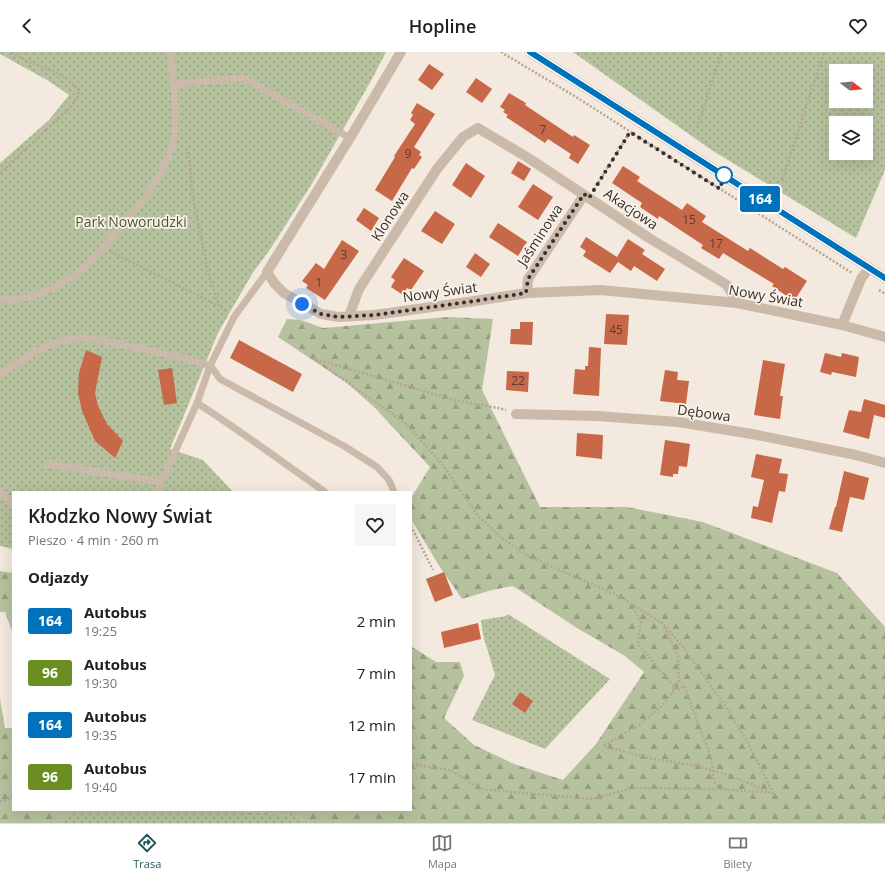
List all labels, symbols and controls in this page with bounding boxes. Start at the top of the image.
text: Hopline [409,14,476,38]
icon: back [16,15,38,37]
icon: heart [847,15,869,37]
north arrow [829,64,873,108]
map controls [829,64,873,160]
button: layers [829,116,873,160]
house number: 7 [540,121,547,138]
house number: 9 [405,145,412,162]
unlabelled marker [715,166,733,184]
street label: Akacjowa [601,184,662,234]
line badge: 164 [737,186,783,212]
street label: Klonowa [366,187,413,244]
text: 164 [748,189,772,208]
street label: Jaśminowa [511,200,567,271]
house number: 15 [682,211,696,228]
park label: Park Noworudzki [75,212,187,231]
house number: 17 [709,235,723,252]
house number: 3 [341,246,348,263]
house number: 1 [316,274,322,291]
street label: Nowy Świat [401,277,479,306]
street label: Nowy Świat [727,280,805,311]
your location [292,294,312,314]
house number: 45 [609,321,623,338]
house number: 22 [511,372,525,389]
street label: Dębowa [676,399,732,426]
text: Kłodzko Nowy Świat [28,503,212,529]
button: heart [354,504,396,546]
text: Pieszo · 4 min · 260 m [28,531,159,549]
text: Odjazdy [28,567,88,587]
text: Autobus [84,602,147,622]
text: 164 [38,611,62,630]
text: 2 min [357,611,396,631]
text: 19:25 [84,622,117,640]
text: Autobus [84,654,147,674]
text: 96 [42,663,58,682]
text: 7 min [357,663,396,683]
text: 19:30 [84,674,117,692]
text: Autobus [84,706,147,726]
text: 164 [38,715,62,734]
text: 12 min [348,715,396,735]
text: 19:35 [84,726,117,744]
text: Autobus [84,758,147,778]
text: 96 [42,767,58,786]
text: 17 min [348,767,396,787]
text: 19:40 [84,778,117,796]
tab: Trasa [133,832,161,871]
tab: Mapa [428,832,457,871]
tab: Bilety [723,832,752,871]

